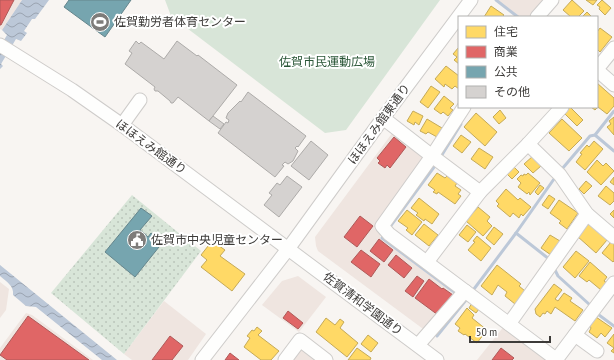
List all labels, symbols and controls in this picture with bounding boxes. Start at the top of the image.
sports icon: 佐賀勤労者体育センター [89,11,111,33]
place label: 佐賀勤労者体育センター [114,14,246,29]
legend [458,16,598,108]
text: 住宅 [494,24,518,39]
text: 商業 [494,44,518,59]
park label: 佐賀市民運動広場 [279,54,375,69]
text: 公共 [494,64,518,79]
street label: ほほえみ館東通り [344,80,413,167]
text: その他 [494,84,530,99]
street label: ほほえみ館通り [113,116,190,177]
public building icon: 佐賀市中央児童センター [126,229,148,251]
place label: 佐賀市中央児童センター [151,232,283,247]
street label: 佐賀清和学園通り [320,269,406,338]
scale bar [470,318,550,344]
text: 50 m [476,324,497,339]

